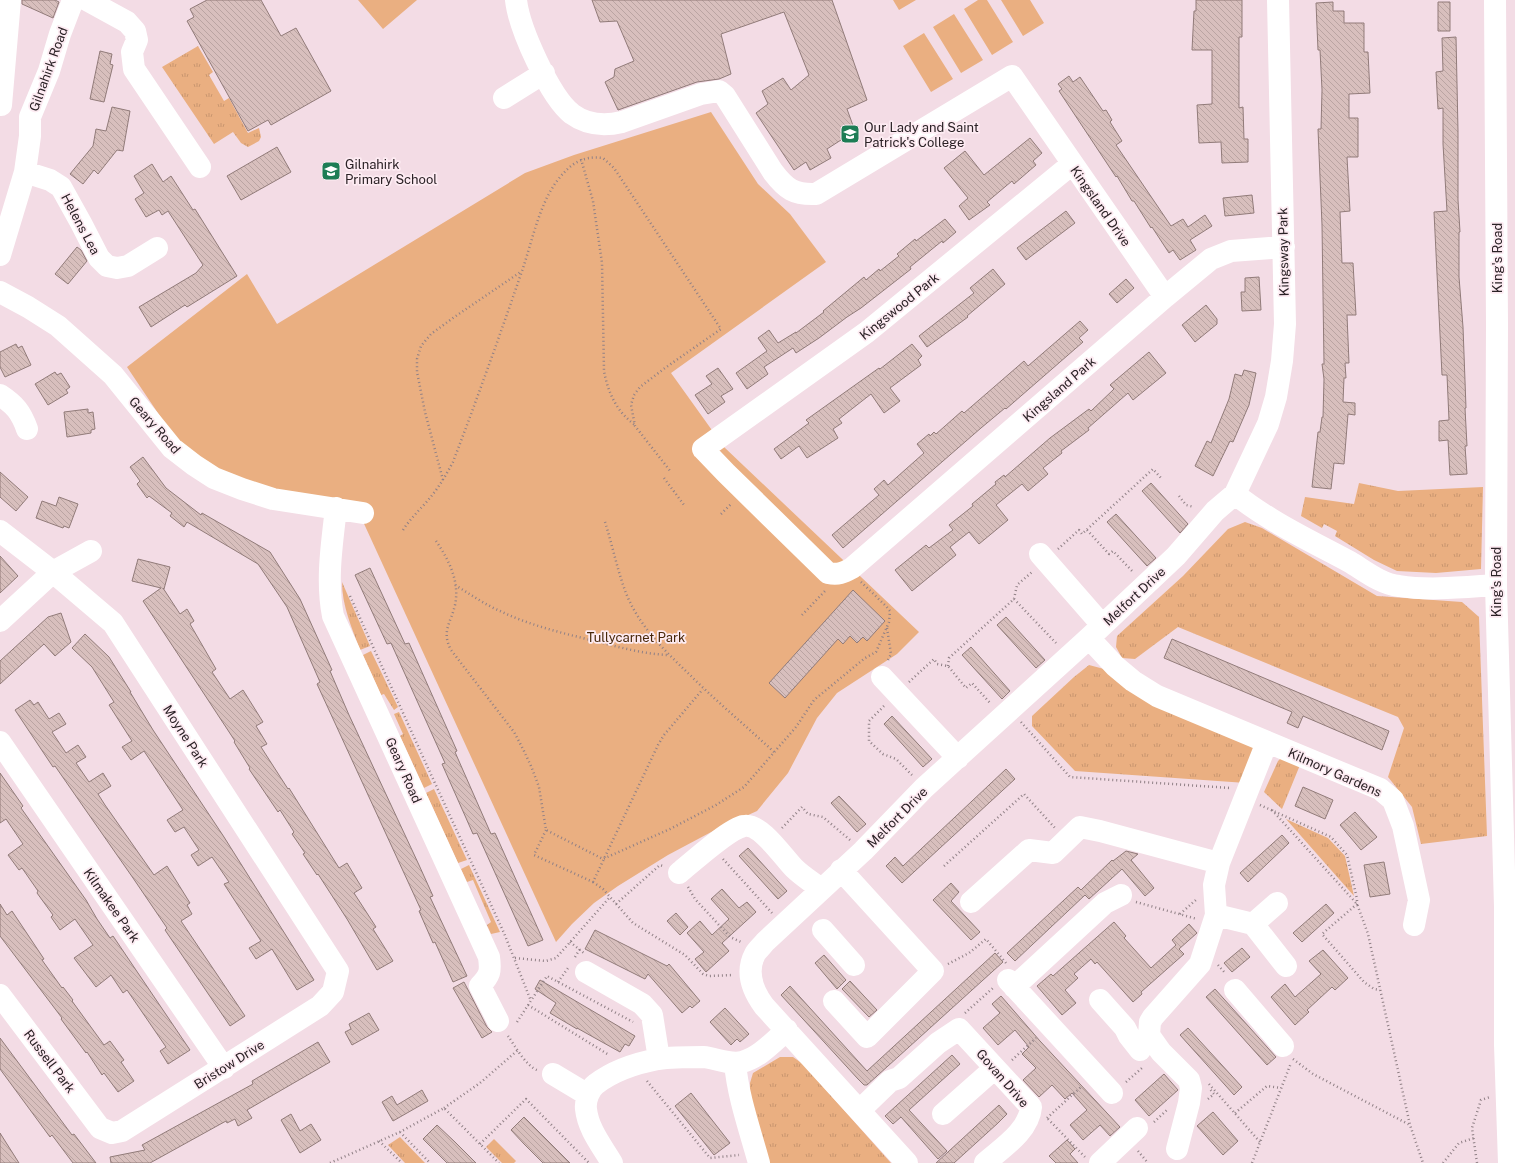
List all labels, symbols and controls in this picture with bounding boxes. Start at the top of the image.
street label: Gilnahirk Road [26,25,71,113]
place label: Our Lady and Saint Patrick's College [864,120,979,150]
school or university icon: Our Lady and Saint Patrick's College [839,123,861,145]
place label: Gilnahirk Primary School [345,157,437,187]
school or university icon: Gilnahirk Primary School [320,160,342,182]
street label: Kingsland Drive [1067,163,1134,249]
street label: Helens Lea [58,191,103,257]
street label: Kingsway Park [1275,207,1292,297]
street label: King's Road [1490,223,1505,293]
street label: Kingswood Park [857,270,942,343]
street label: Kingsland Park [1020,354,1099,425]
street label: Geary Road [126,394,183,457]
street label: King's Road [1489,547,1504,617]
street label: Melfort Drive [1100,564,1168,629]
park label: Tullycarnet Park [587,630,685,645]
street label: Moyne Park [160,702,211,770]
street label: Geary Road [382,735,425,805]
street label: Kilmory Gardens [1286,745,1384,800]
street label: Melfort Drive [864,784,931,851]
street label: Kilmakee Park [81,865,143,945]
street label: Russell Park [21,1027,78,1096]
street label: Bristow Drive [191,1037,267,1092]
street label: Govan Drive [973,1046,1032,1110]

